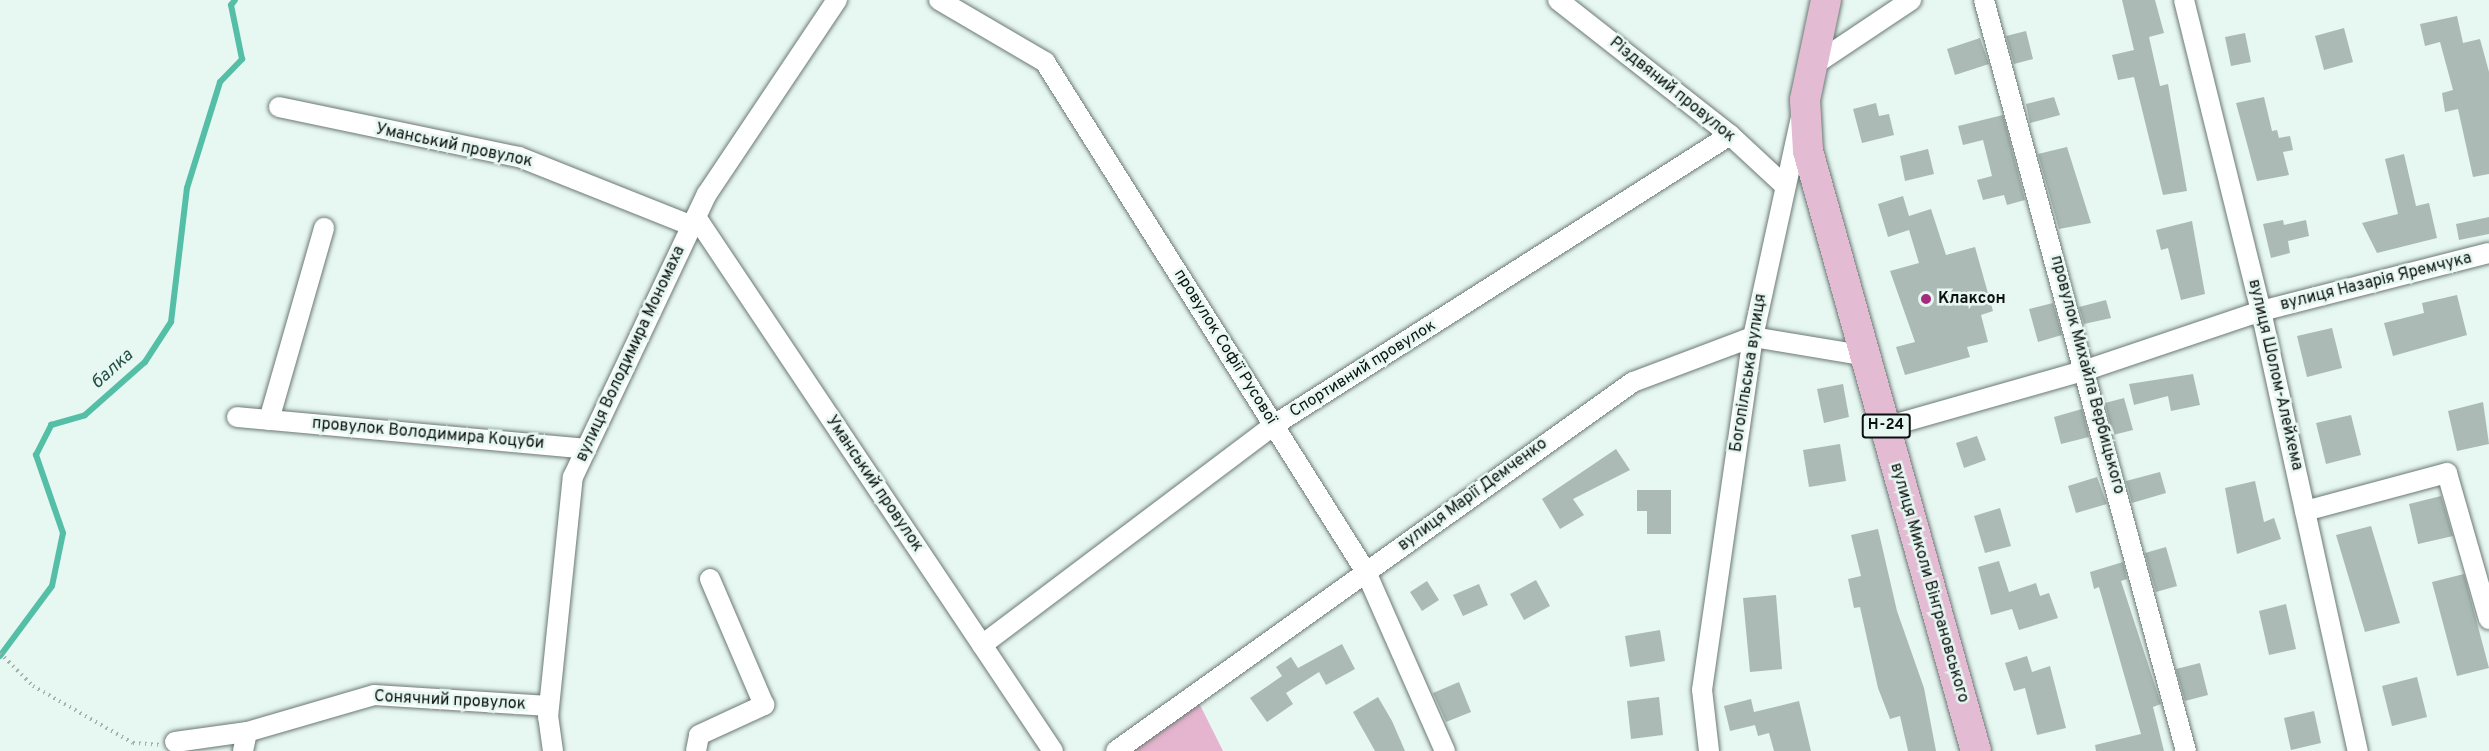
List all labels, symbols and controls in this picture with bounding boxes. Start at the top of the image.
street label: Різдвяний провулок [1605,33,1739,147]
street label: Уманський провулок [374,120,534,172]
street label: вулиця Володимира Мономаха [572,243,690,465]
street label: вулиця Назарія Яремчука [2278,249,2474,315]
street label: провулок Михайла Вербицького [2046,254,2128,496]
street label: провулок Софії Русової [1169,266,1281,428]
street label: вулиця Шолом-Алейхема [2244,278,2306,472]
place label: Клаксон [1938,289,2006,309]
street label: Богопільська вулиця [1727,292,1771,454]
marker: Клаксон [1919,292,1933,306]
street label: Спортивний провулок [1286,316,1440,422]
water label: балка [88,346,138,394]
street label: Уманський провулок [821,412,927,556]
street label: провулок Володимира Коцуби [311,414,545,454]
road number: Н-24 [1860,414,1912,438]
street label: вулиця Марії Демченко [1395,434,1551,556]
street label: вулиця Миколи Вінграновського [1886,461,1972,705]
street label: Сонячний провулок [374,687,526,715]

